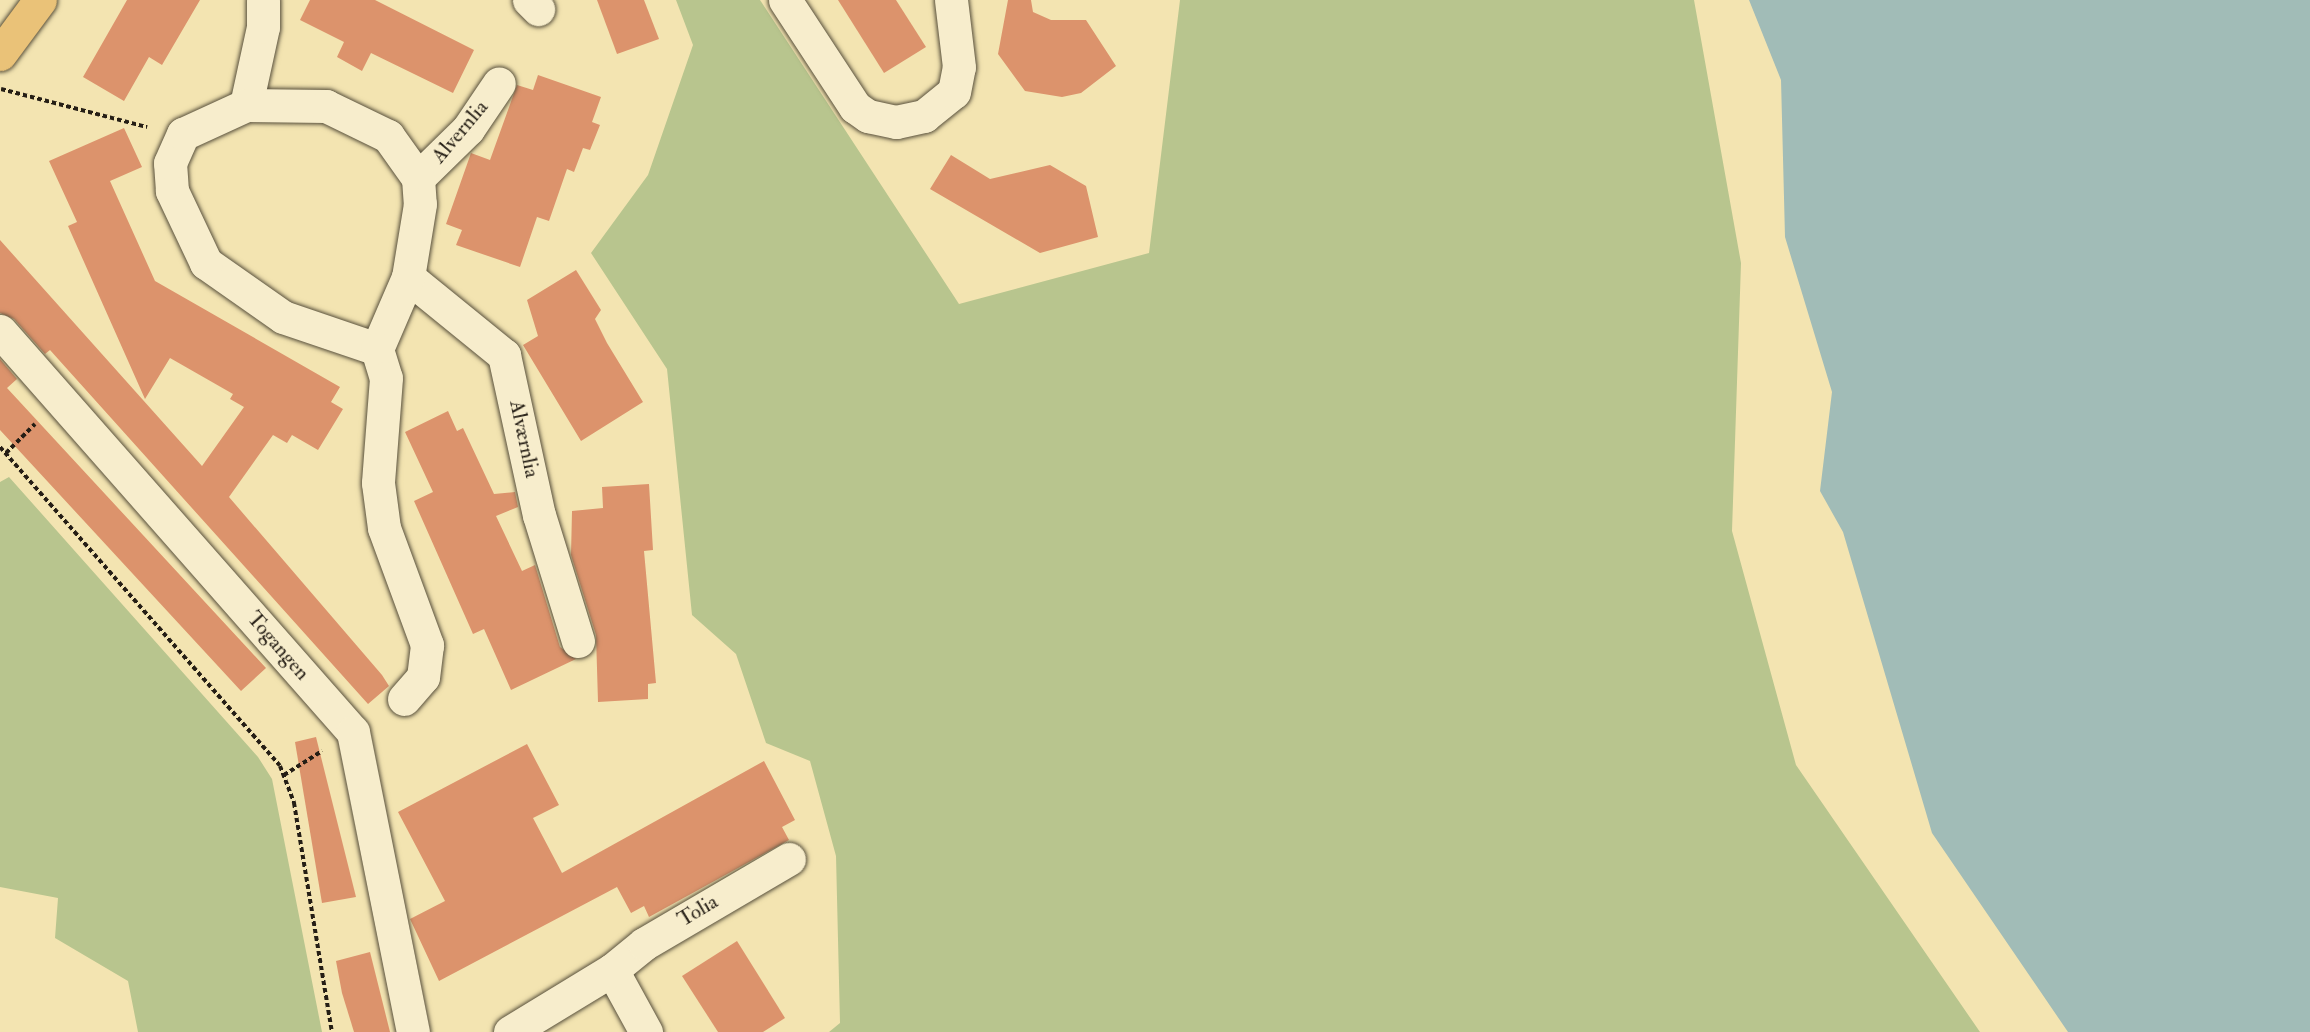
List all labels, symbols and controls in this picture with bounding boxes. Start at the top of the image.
street label: Alvernlia [426,95,494,169]
street label: Alværnlia [504,398,544,480]
street label: Togangen [241,607,315,685]
street label: Tolia [673,889,723,933]

